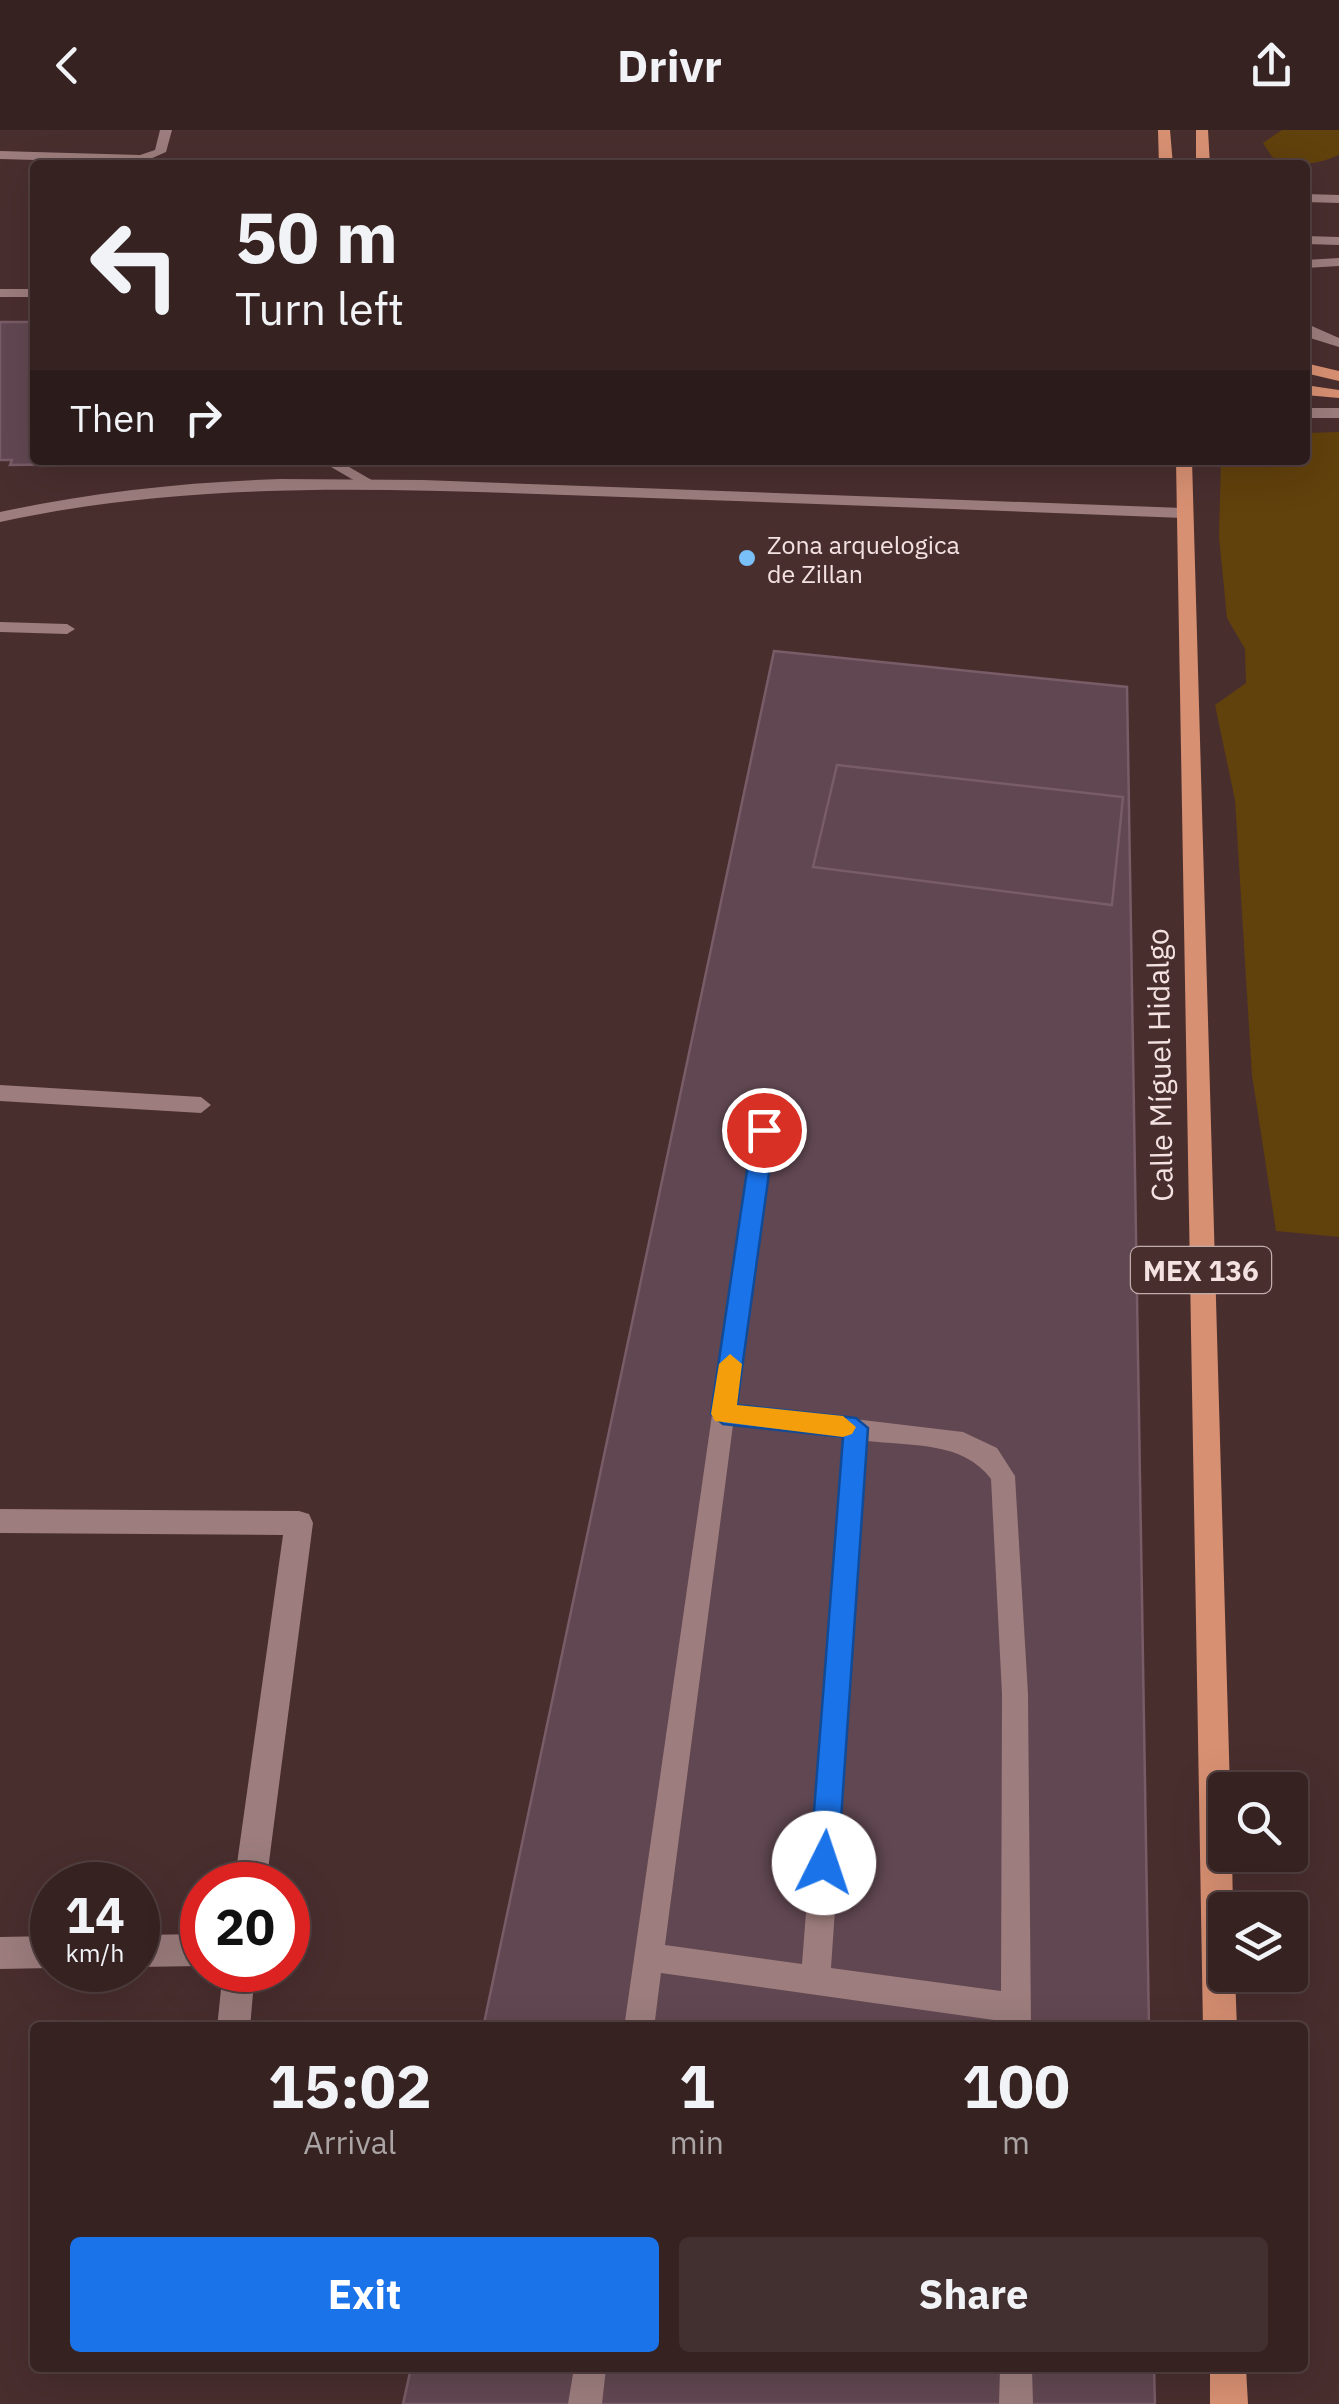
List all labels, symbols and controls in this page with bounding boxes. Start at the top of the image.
text: Drivr [617,36,722,94]
icon: back [40,38,95,93]
icon: share [1244,38,1299,93]
text: 50 m [235,191,398,282]
icon: left [70,200,200,330]
text: Turn left [235,279,404,337]
icon: right [176,390,231,445]
text: Then [70,393,156,442]
place label: Zona arquelogica de Zillan [767,528,960,590]
marker: Zona arquelogica de Zillan [736,547,758,569]
street label: Calle Míguel Hidalgo [1137,928,1181,1202]
pin [722,1088,807,1173]
icon: arrive [737,1103,792,1158]
road number: MEX 136 [1131,1247,1271,1293]
map controls [1208,1772,1308,1992]
button: search [1208,1772,1308,1872]
position arrow [772,1811,876,1915]
speed limit sign: 20 [180,1862,310,1992]
text: 14 [65,1882,125,1947]
button: layers [1208,1892,1308,1992]
text: km/h [66,1936,124,1969]
text: 15:02 [268,2046,432,2125]
text: 1 [679,2046,715,2125]
text: 100 [962,2046,1070,2125]
text: Arrival [303,2121,397,2163]
text: min [670,2121,724,2163]
text: m [1002,2121,1030,2163]
button: Exit [70,2237,659,2352]
button: Share [679,2237,1268,2352]

